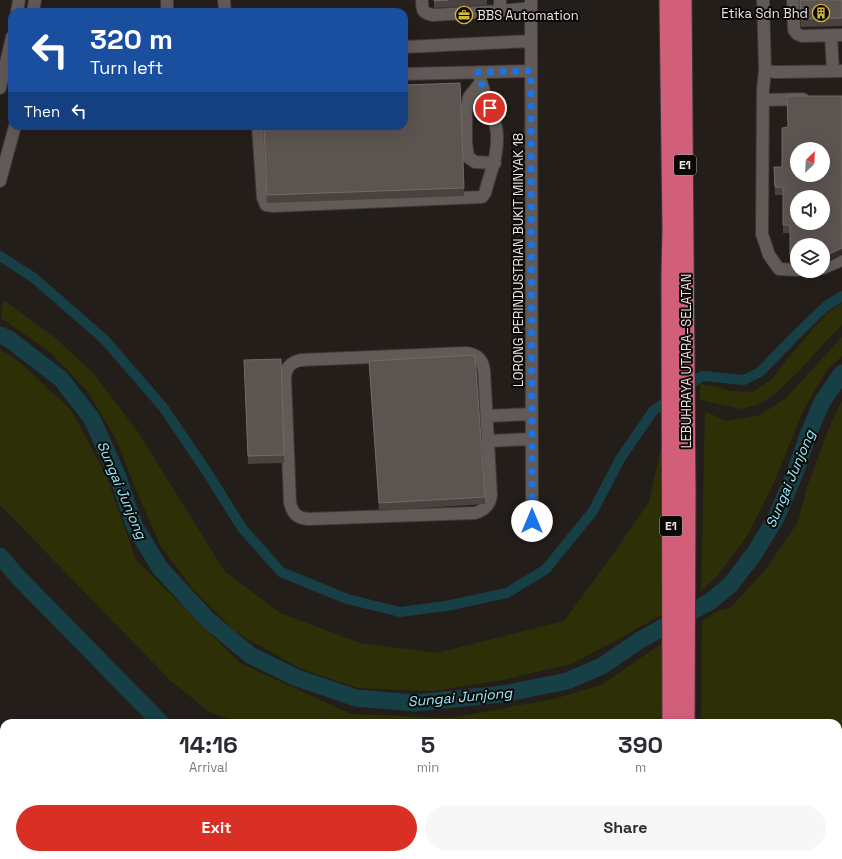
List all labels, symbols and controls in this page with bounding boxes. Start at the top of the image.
building icon: Etika Sdn Bhd [811,3,831,23]
office icon: BBS Automation [454,5,474,25]
place label: Etika Sdn Bhd [721,5,808,22]
place label: BBS Automation [477,7,579,24]
text: 320 m [90,21,173,57]
icon: left [24,24,76,76]
text: Turn left [90,56,163,79]
pin [473,91,507,125]
icon: arrive [479,97,501,119]
icon: left [68,100,90,122]
text: Then [24,102,60,121]
street label: LORONG PERINDUSTRIAN BUKIT MINYAK 18 [510,133,527,387]
north arrow [790,142,830,182]
map controls [790,142,830,278]
road number: E1 [674,155,696,175]
button: sound [790,190,830,230]
button: layers [790,238,830,278]
street label: LEBUHRAYA UTARA–SELATAN [678,274,695,448]
water label: Sungai Junjong [761,426,819,531]
water label: Sungai Junjong [93,438,151,543]
position arrow [511,500,553,542]
road number: E1 [660,516,682,536]
water label: Sungai Junjong [407,683,514,711]
text: 14:16 [179,729,238,760]
text: 5 [421,729,435,760]
text: 390 [618,729,663,760]
text: Arrival [189,759,228,776]
text: min [417,759,439,776]
text: m [635,759,646,776]
button: Exit [16,805,417,851]
button: Share [425,805,826,851]

